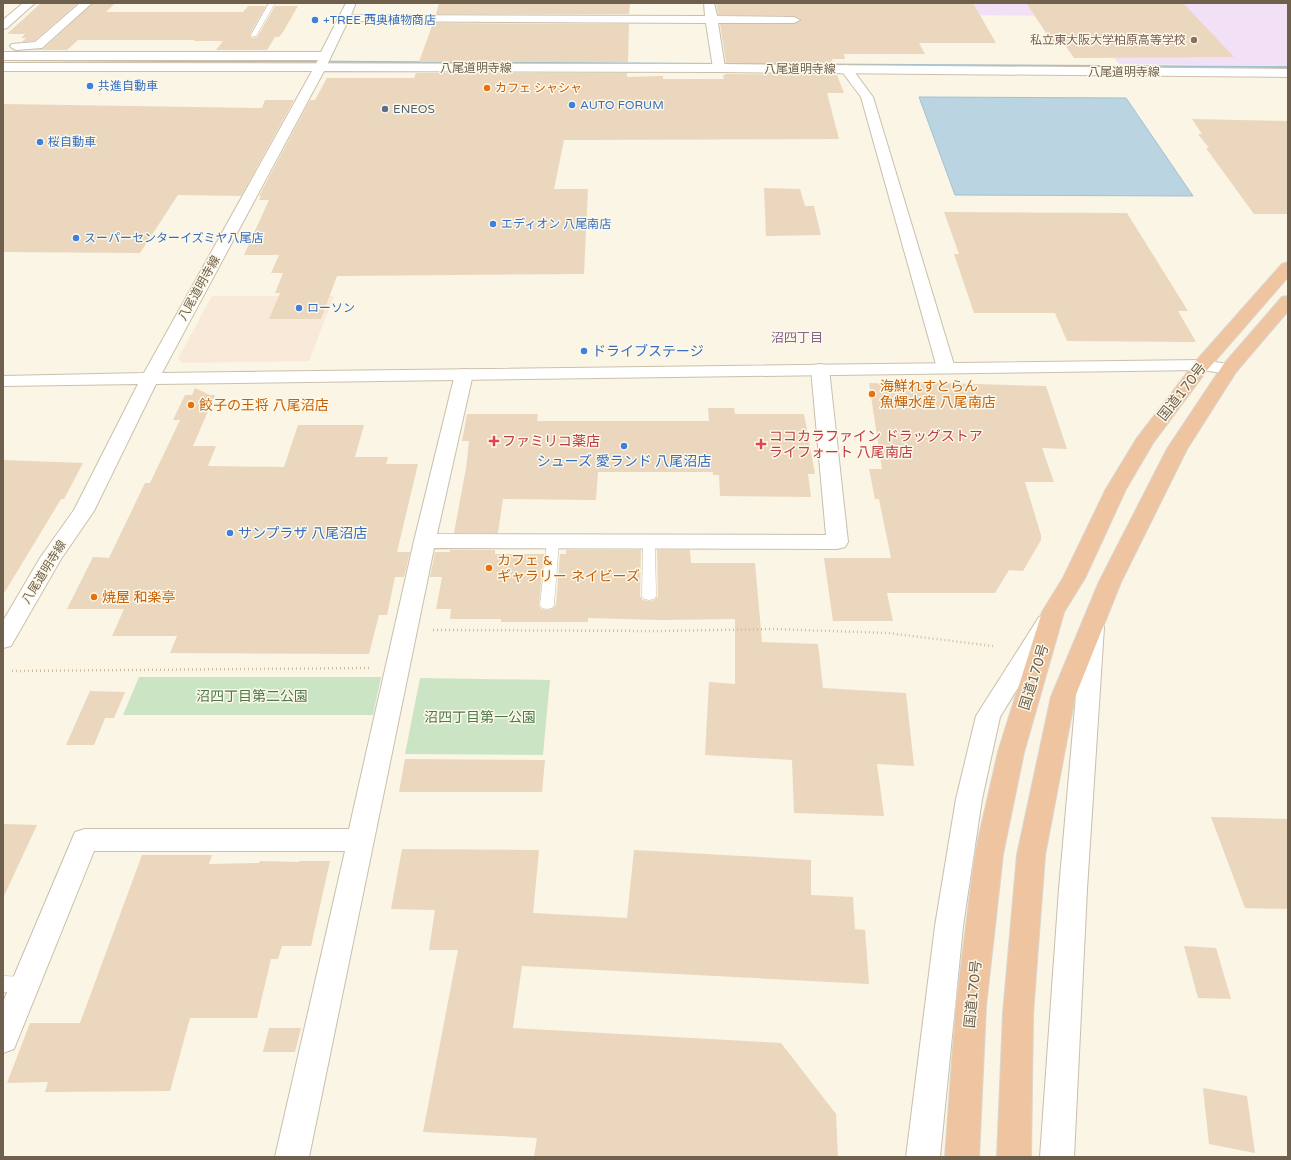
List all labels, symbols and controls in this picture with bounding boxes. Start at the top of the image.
place label: +TREE 西奥植物商店 [323,13,436,27]
marker: +TREE 西奥植物商店 [310,15,320,25]
place label: 私立東大阪大学柏原高等学校 [1030,33,1186,47]
marker: 私立東大阪大学柏原高等学校 [1189,35,1199,45]
street label: 八尾道明寺線 [440,61,512,75]
street label: 八尾道明寺線 [764,62,836,76]
street label: 八尾道明寺線 [1088,65,1160,79]
place label: 共進自動車 [98,79,158,93]
marker: 共進自動車 [85,81,95,91]
place label: カフェ シャシャ [495,81,582,95]
marker: カフェ シャシャ [482,83,492,93]
place label: AUTO FORUM [580,98,664,112]
marker: AUTO FORUM [567,100,577,110]
place label: ENEOS [393,102,435,116]
marker: ENEOS [380,104,390,114]
place label: 桜自動車 [48,135,96,149]
marker: 桜自動車 [35,137,45,147]
place label: エディオン 八尾南店 [501,217,611,231]
marker: エディオン 八尾南店 [488,219,498,229]
place label: スーパーセンターイズミヤ八尾店 [84,231,264,245]
marker: スーパーセンターイズミヤ八尾店 [71,233,81,243]
street label: 八尾道明寺線 [175,253,223,323]
place label: ローソン [307,301,355,315]
marker: ローソン [294,303,304,313]
district label: 沼四丁目 [771,330,823,346]
place label: ドライブステージ [592,343,704,360]
marker: ドライブステージ [579,346,589,356]
street label: 国道170号 [1154,360,1210,424]
place label: 海鮮れすとらん 魚輝水産 八尾南店 [880,378,996,411]
marker: 海鮮れすとらん 魚輝水産 八尾南店 [867,389,877,399]
place label: 餃子の王将 八尾沼店 [199,397,329,414]
marker: 餃子の王将 八尾沼店 [186,400,196,410]
place label: ココカラファイン ドラッグストア ライフォート 八尾南店 [769,428,983,461]
place label: ファミリコ薬店 [502,433,600,450]
marker: ファミリコ薬店 [489,436,499,446]
marker: ココカラファイン ドラッグストア ライフォート 八尾南店 [756,439,766,449]
marker: シューズ 愛ランド 八尾沼店 [619,441,629,451]
place label: シューズ 愛ランド 八尾沼店 [537,453,711,470]
place label: サンプラザ 八尾沼店 [238,525,367,542]
marker: サンプラザ 八尾沼店 [225,528,235,538]
street label: 八尾道明寺線 [19,538,69,606]
place label: カフェ & ギャラリー ネイビーズ [497,552,640,585]
marker: カフェ & ギャラリー ネイビーズ [484,563,494,573]
place label: 焼屋 和楽亭 [102,589,176,606]
marker: 焼屋 和楽亭 [89,592,99,602]
street label: 国道170号 [1016,642,1052,712]
park label: 沼四丁目第二公園 [196,688,308,705]
park label: 沼四丁目第一公園 [424,709,536,726]
street label: 国道170号 [961,959,985,1029]

